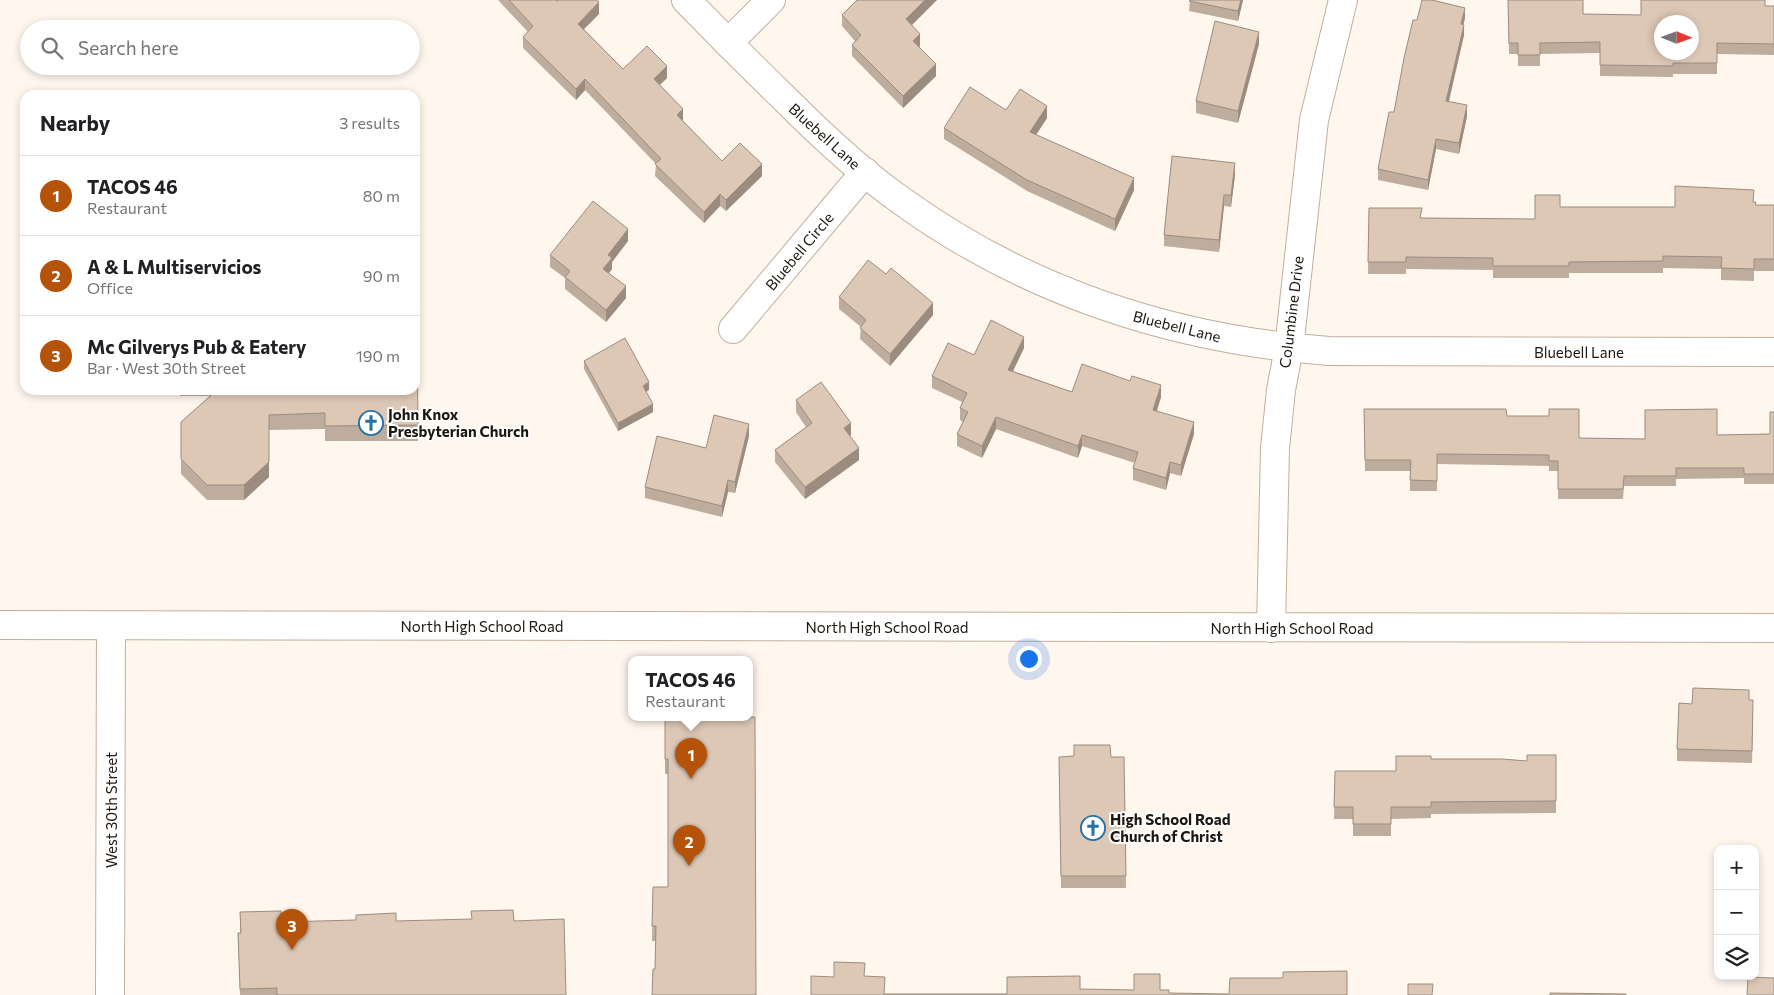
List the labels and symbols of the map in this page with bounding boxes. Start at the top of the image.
north arrow [1654,15,1699,60]
street label: Bluebell Lane [786,99,865,173]
street label: Bluebell Circle [761,208,837,294]
street label: Columbine Drive [1275,255,1307,369]
street label: Bluebell Lane [1131,306,1223,346]
street label: Bluebell Lane [1534,343,1624,361]
place label: John Knox Presbyterian Church [388,405,529,440]
church icon: John Knox Presbyterian Church [358,410,384,436]
street label: North High School Road [400,617,564,635]
street label: North High School Road [805,618,969,636]
street label: North High School Road [1210,619,1374,637]
your location [1016,646,1042,672]
pin: 1 [675,738,707,779]
street label: West 30th Street [102,752,120,868]
place label: High School Road Church of Christ [1110,810,1231,845]
church icon: High School Road Church of Christ [1080,815,1106,841]
pin: 2 [673,825,705,866]
pin: 3 [276,909,308,950]

